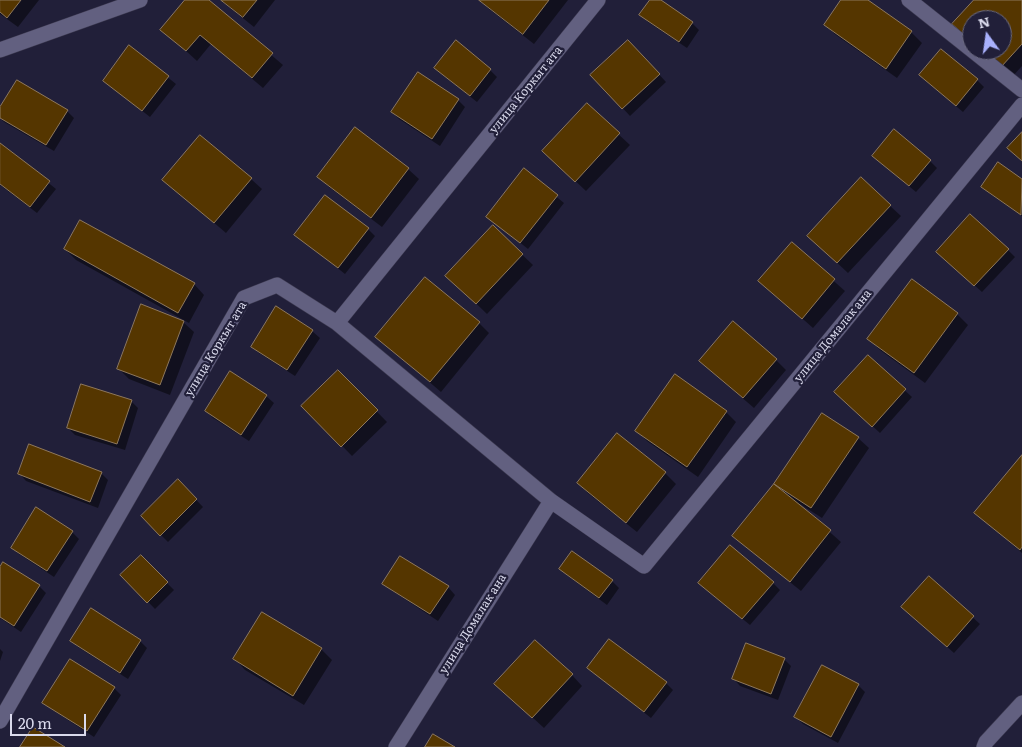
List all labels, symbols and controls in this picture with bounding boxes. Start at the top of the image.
north arrow [962,10,1012,60]
text: N [975,10,992,33]
street label: улица Коркыт ата [486,43,566,137]
street label: улица Домалак ана [791,287,875,385]
street label: улица Коркыт ата [182,299,250,399]
street label: улица Домалак ана [436,571,510,677]
scale bar [12,704,89,736]
text: 20 m [18,711,52,734]

